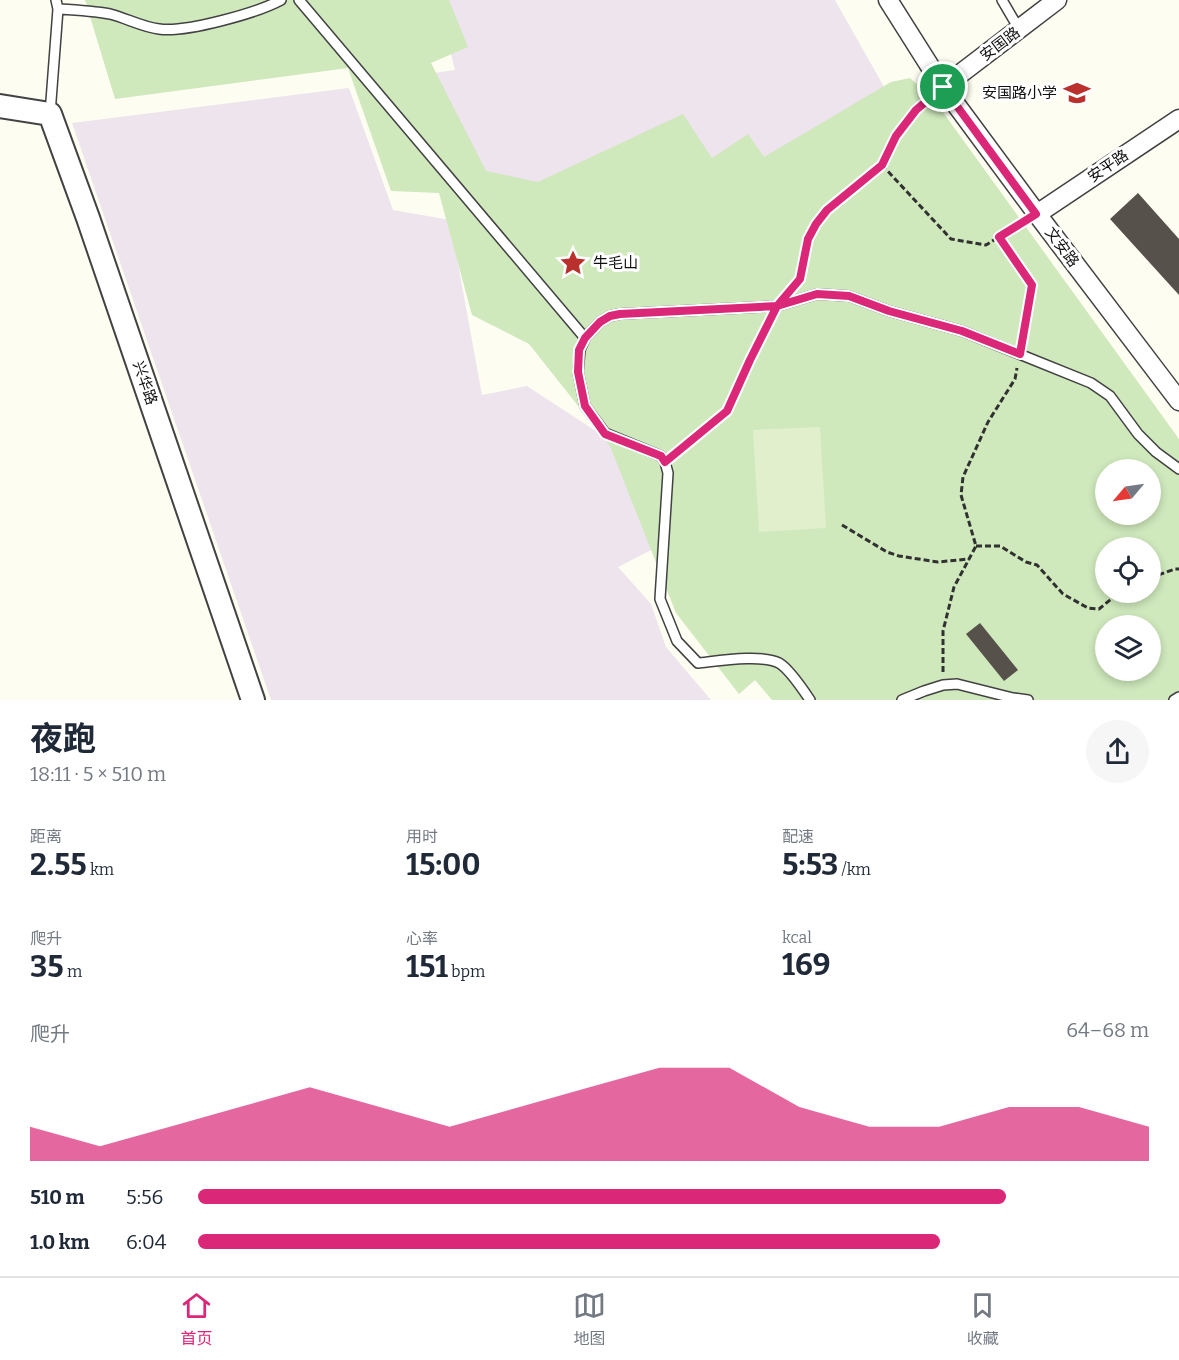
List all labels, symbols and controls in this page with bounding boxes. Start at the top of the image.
street label: 安国路 [977,23,1023,65]
pin [917,61,968,112]
icon: arrive [926,70,959,103]
school or university icon: 安国路小学 [1062,78,1092,108]
place label: 安国路小学 [982,84,1057,102]
street label: 安平路 [1084,146,1132,186]
street label: 文安路 [1041,224,1083,270]
place icon: 牛毛山 [558,248,588,278]
place label: 牛毛山 [593,254,638,272]
street label: 兴华路 [129,359,161,407]
north arrow [1095,459,1161,525]
map controls [1095,459,1161,681]
button: locate [1095,537,1161,603]
button: layers [1095,615,1161,681]
text: 夜跑 [30,719,96,759]
button: share [1086,720,1149,783]
text: 18:11 · 5 × 510 m [30,762,166,786]
text: 距离 [30,827,62,846]
text: 用时 [406,827,438,846]
text: 配速 [782,827,814,846]
text: 2.55 [30,847,87,883]
text: 15:00 [406,847,480,883]
text: 5:53 [782,847,838,883]
text: km [87,860,114,879]
text: /km [838,860,871,879]
text: kcal [782,928,812,947]
text: 爬升 [30,929,62,948]
text: 心率 [406,929,438,948]
text: 169 [782,947,830,983]
text: 35 [30,949,64,985]
text: 151 [406,949,448,985]
text: m [64,962,82,981]
text: bpm [448,962,485,981]
text: 64–68 m [1066,1018,1149,1042]
text: 爬升 [30,1022,70,1046]
text: 510 m [30,1185,85,1209]
text: 5:56 [126,1185,163,1209]
text: 1.0 km [30,1230,90,1254]
text: 6:04 [126,1230,166,1254]
tab: 首页 [180,1289,213,1349]
tab: 地图 [573,1289,606,1349]
tab: 收藏 [966,1289,999,1349]

